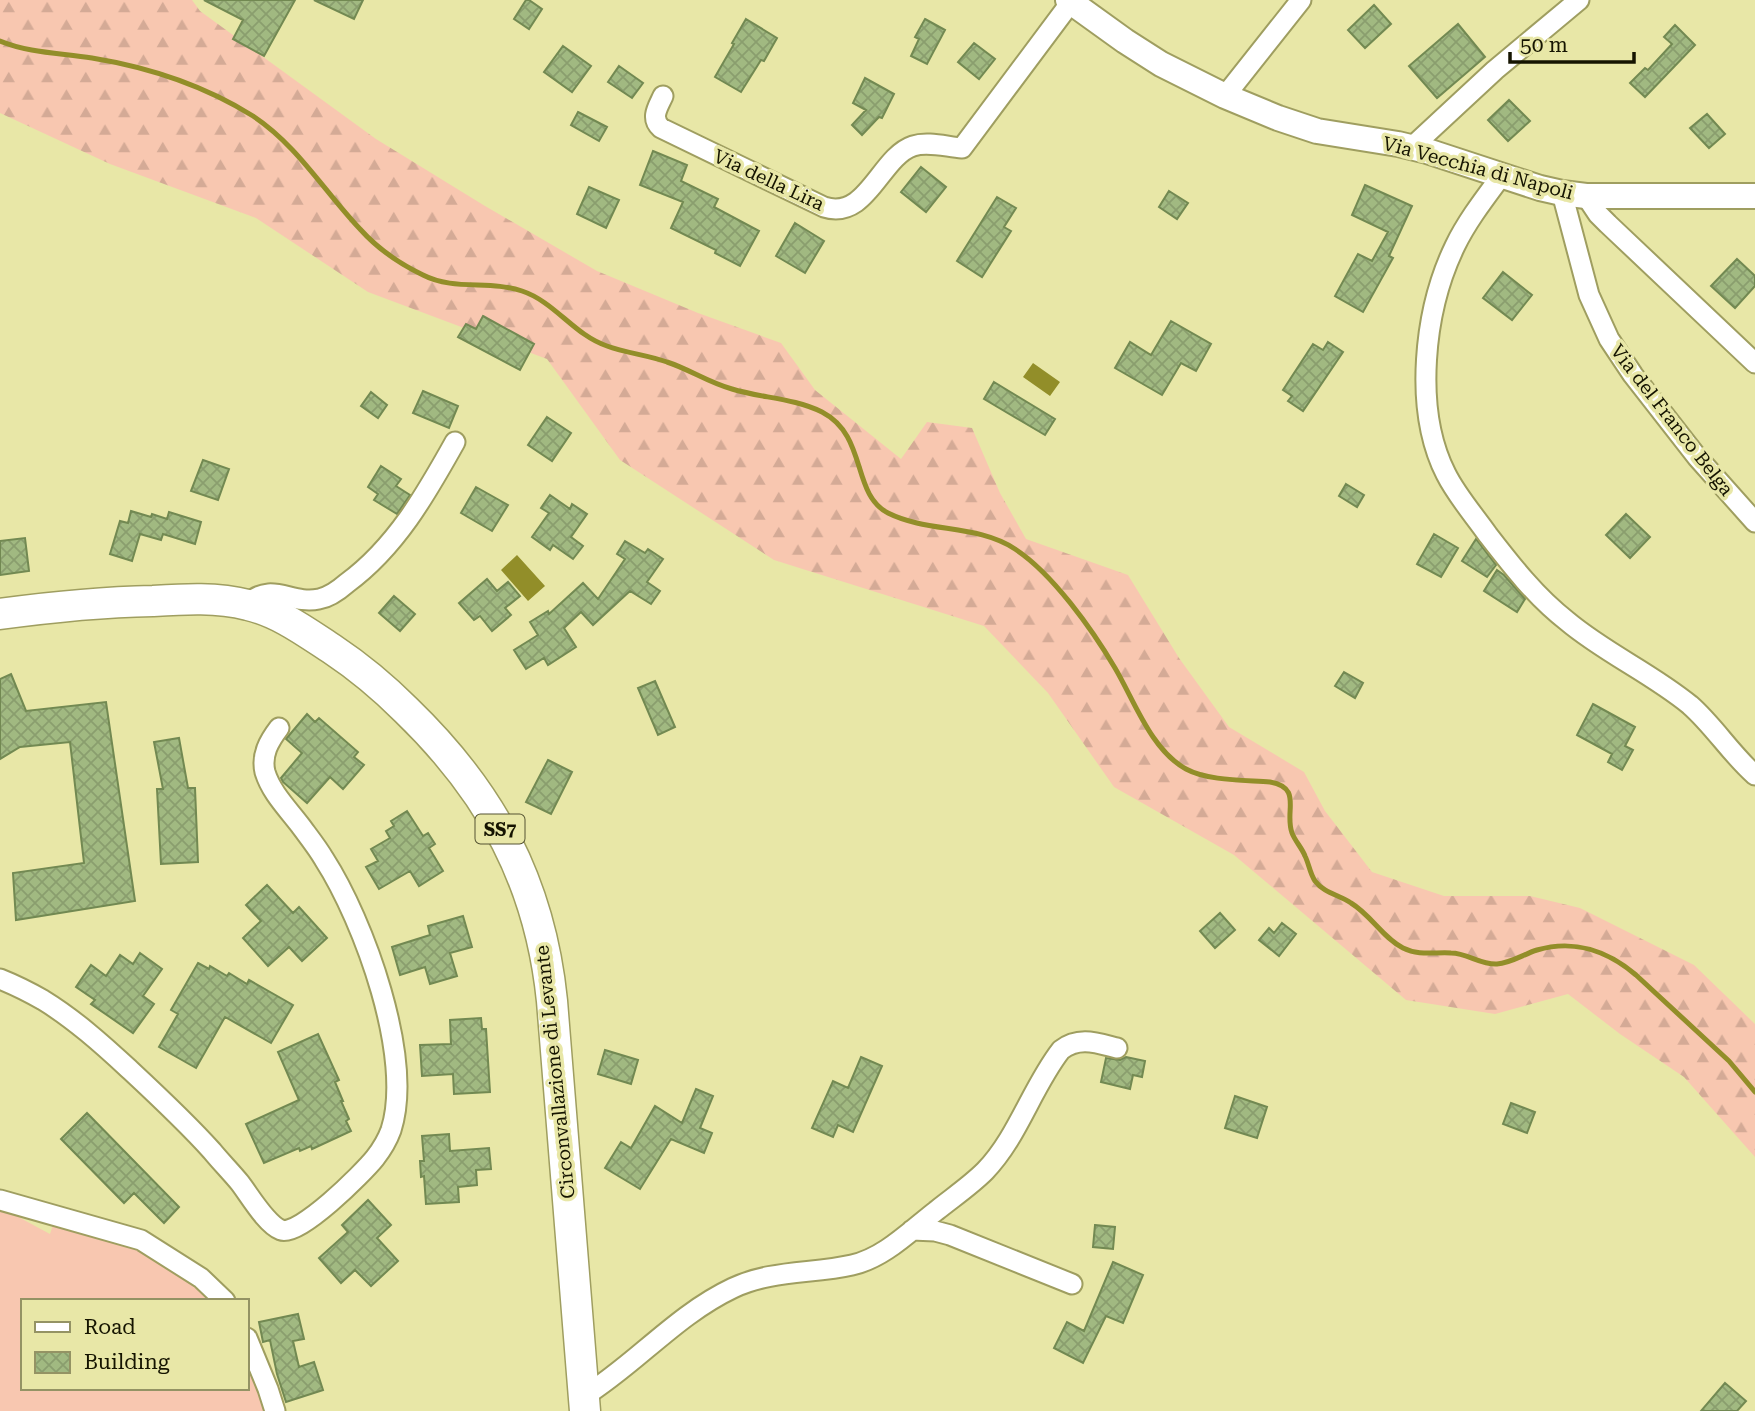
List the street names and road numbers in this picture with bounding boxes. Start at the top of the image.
street label: Via Vecchia di Napoli [1380,132,1576,204]
street label: Via della Lira [710,144,829,216]
street label: Via del Franco Belga [1606,340,1739,501]
road number: SS7 [476,814,524,844]
street label: Circonvallazione di Levante [530,944,580,1200]

